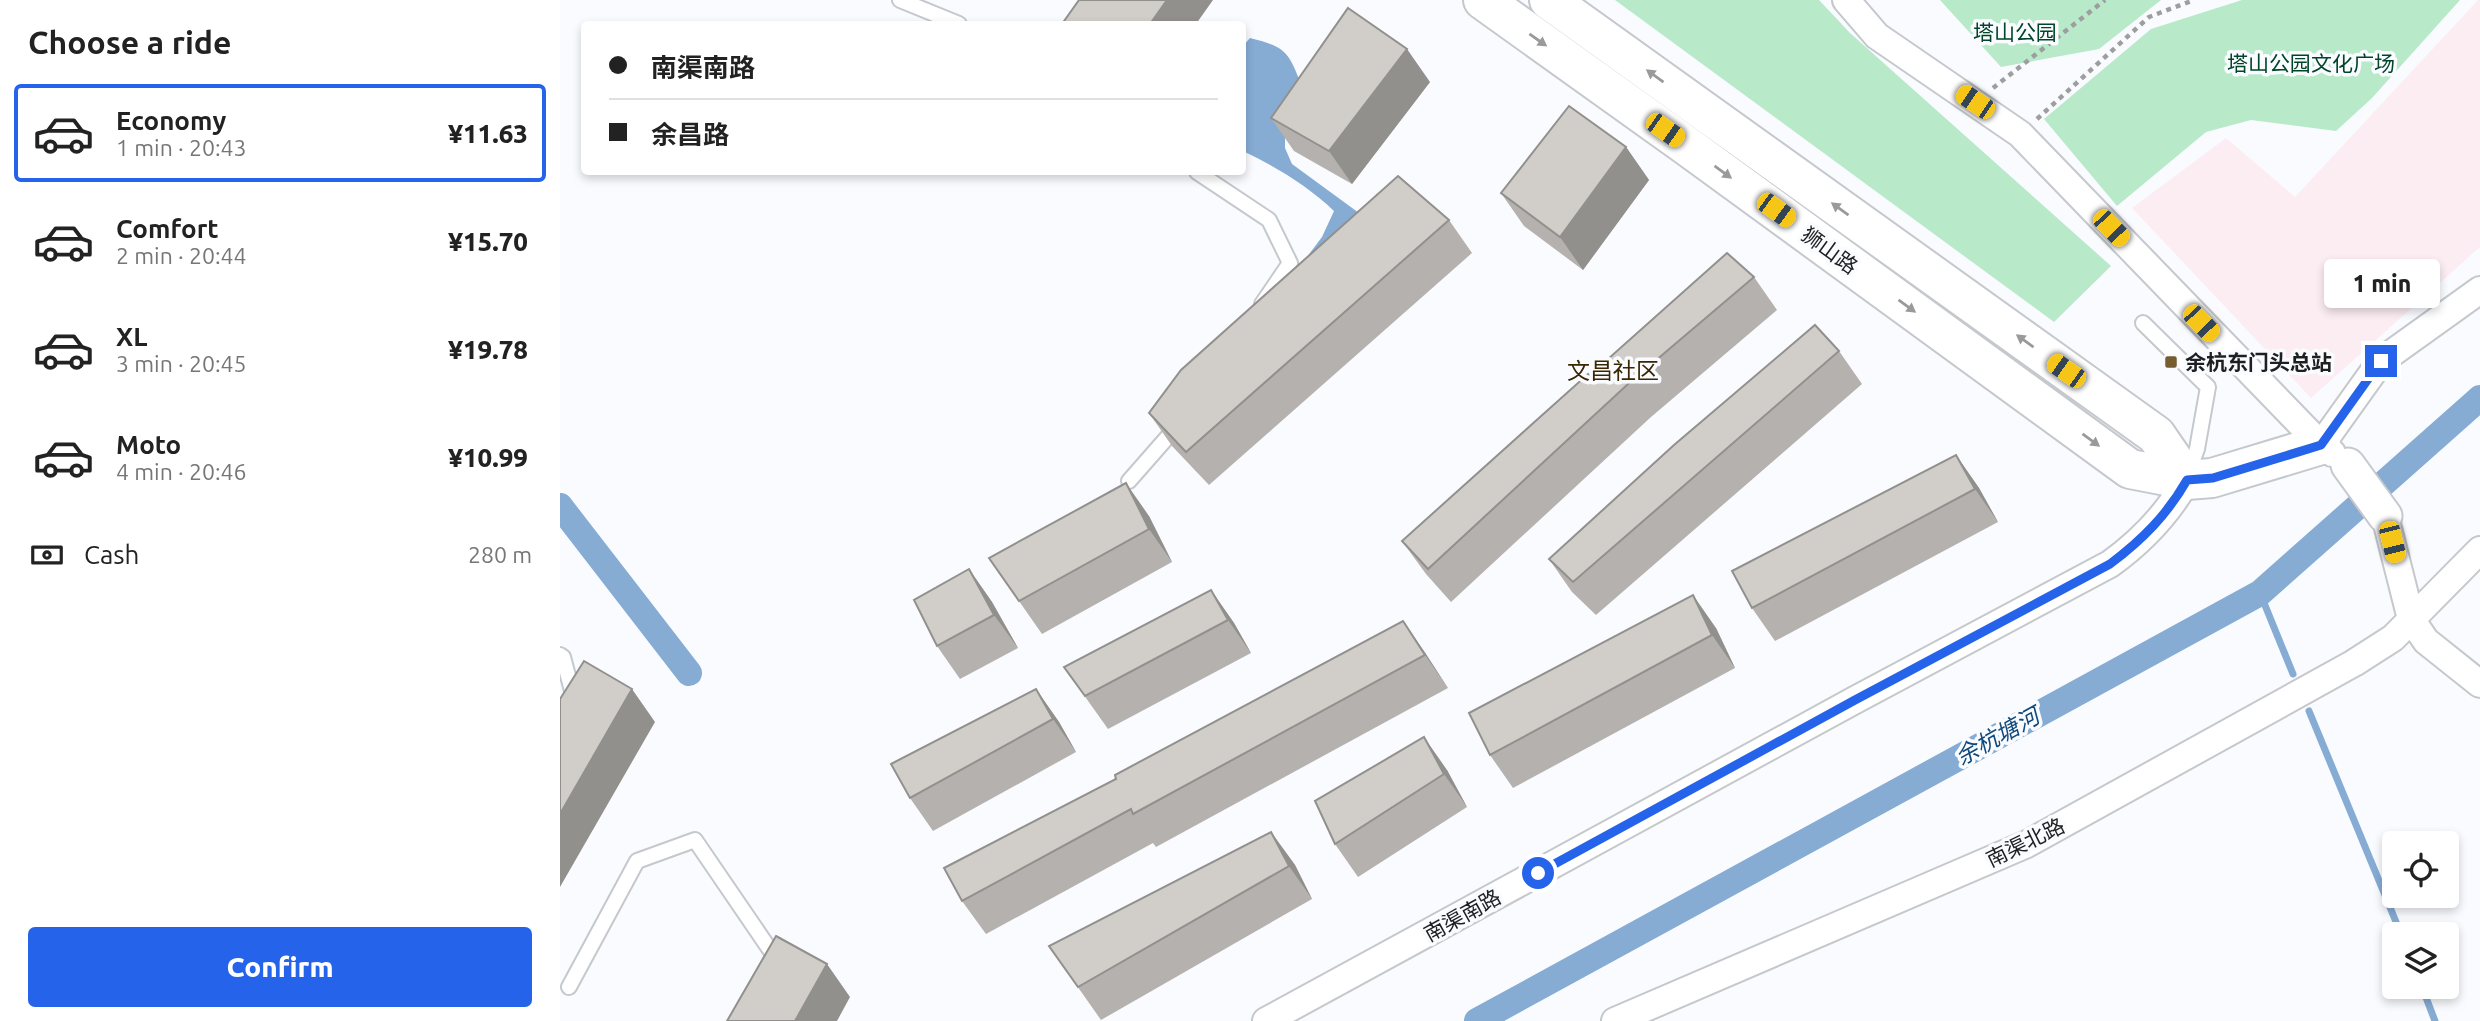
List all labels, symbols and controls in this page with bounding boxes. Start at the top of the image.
park label: 塔山公园 [1973,20,2057,44]
text: Choose a ride [28,24,231,60]
one-way arrow [1529,33,1547,47]
park label: 塔山公园文化广场 [2227,51,2395,75]
text: 南渠南路 [651,53,755,82]
one-way arrow [1646,69,1664,83]
car [1952,82,1999,122]
icon: car [32,102,95,165]
text: Economy [116,106,226,135]
car [1642,109,1689,151]
text: ¥11.63 [448,119,528,148]
text: 余昌路 [651,120,729,149]
text: 1 min · 20:43 [116,135,247,160]
one-way arrow [1714,165,1732,179]
car [1753,189,1800,231]
one-way arrow [1831,202,1849,216]
car [2089,206,2134,250]
icon: car [32,210,95,273]
text: Comfort [116,214,219,243]
street label: 狮山路 [1797,222,1863,278]
text: ¥15.70 [448,227,528,256]
text: 2 min · 20:44 [116,243,247,268]
callout: 1 min [2323,260,2439,308]
text: 1 min [2353,271,2411,296]
one-way arrow [1898,299,1916,313]
car [2179,301,2224,345]
icon: car [32,318,95,381]
text: XL [116,322,147,351]
one-way arrow [2016,334,2034,348]
text: ¥19.78 [448,335,528,364]
route end [2365,345,2397,377]
car [2043,350,2090,392]
place label: 余杭东门头总站 [2185,350,2332,374]
text: 3 min · 20:45 [116,351,247,376]
marker: 余杭东门头总站 [2163,354,2179,370]
district label: 文昌社区 [1567,358,1659,383]
icon: car [32,426,95,489]
text: Moto [116,430,181,459]
one-way arrow [2082,433,2100,447]
text: ¥10.99 [448,443,528,472]
text: 4 min · 20:46 [116,459,247,484]
car [2377,519,2408,565]
icon: cash [28,536,66,574]
text: Cash [84,540,139,569]
text: 280 m [468,542,532,567]
water label: 余杭塘河 [1951,701,2047,769]
street label: 南渠北路 [1982,813,2068,871]
map controls [2382,831,2459,999]
button: locate [2382,831,2459,908]
route start [1522,857,1554,889]
street label: 南渠南路 [1419,884,1505,946]
button: layers [2382,922,2459,999]
button: Confirm [28,927,532,1007]

